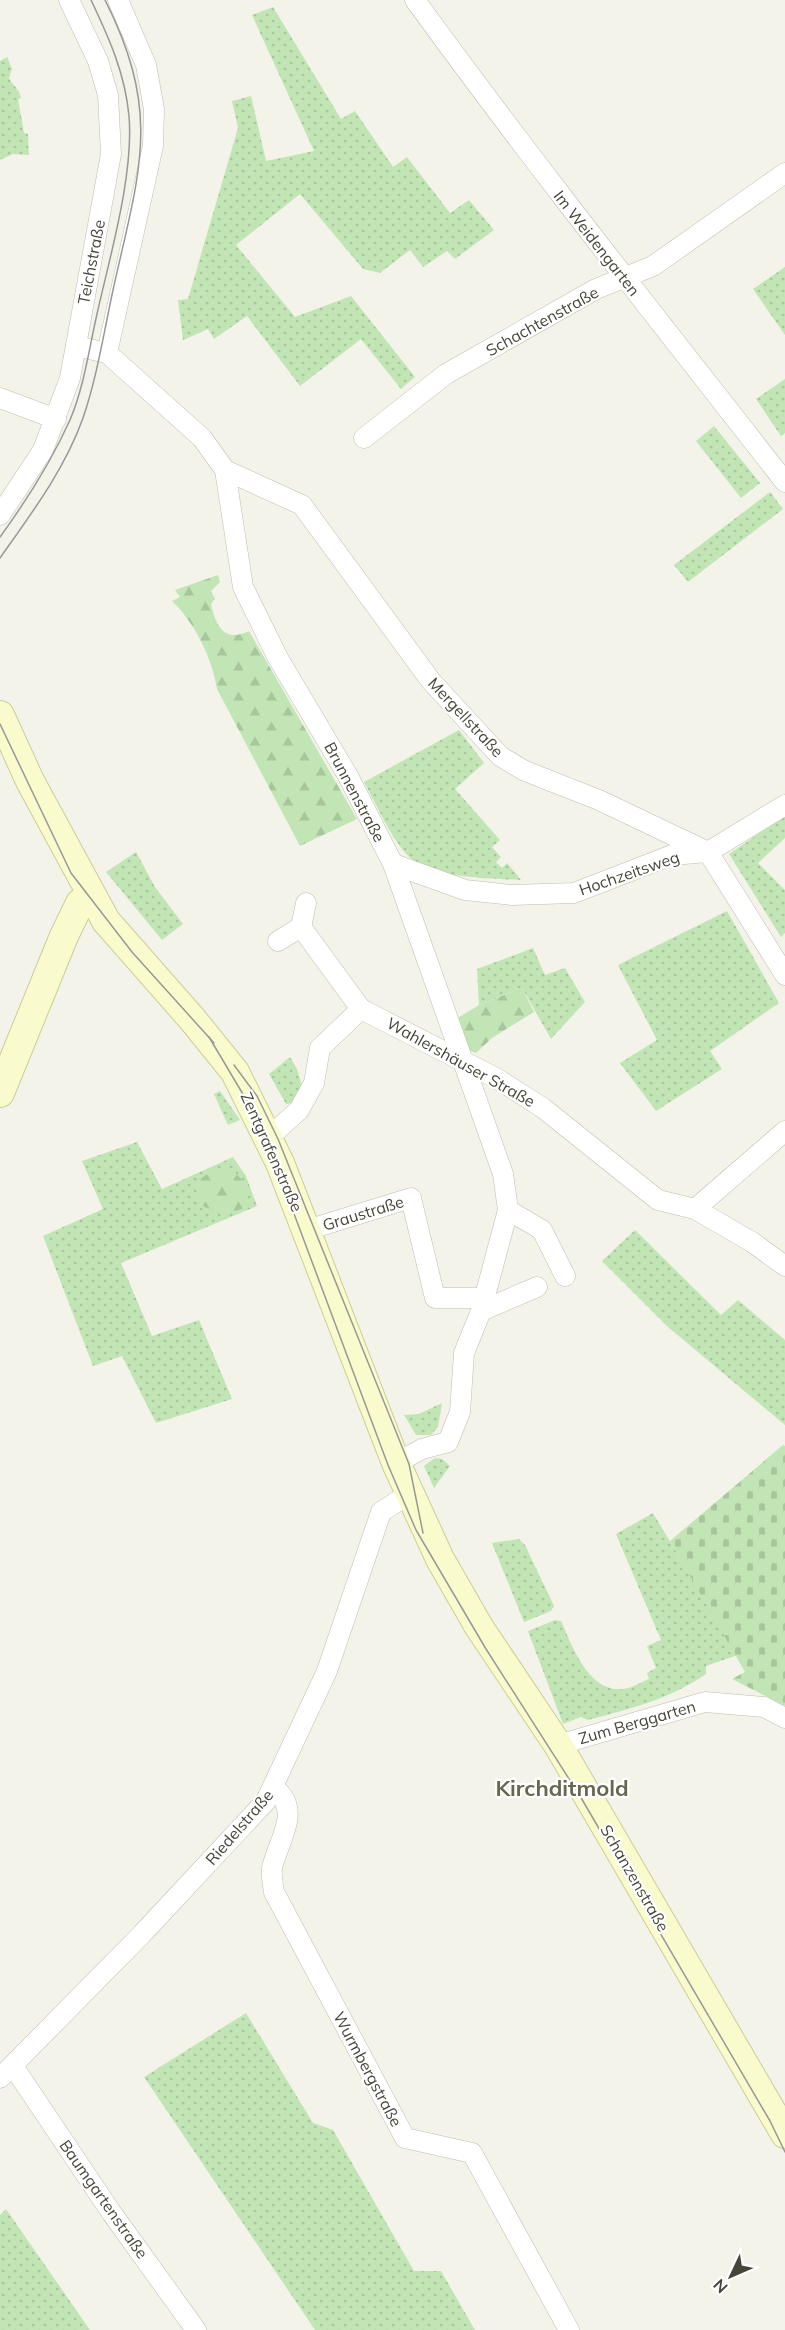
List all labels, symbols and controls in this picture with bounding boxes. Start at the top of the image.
street label: Im Weidengarten [550,186,644,300]
street label: Teichstraße [73,218,109,306]
street label: Schachtenstraße [482,282,602,360]
street label: Mergellstraße [424,673,508,761]
street label: Brunnenstraße [320,739,390,845]
street label: Hochzeitsweg [576,846,682,900]
street label: Wahlershäuser Straße [383,1013,539,1111]
street label: Zentgrafenstraße [237,1089,307,1215]
street label: Graustraße [320,1191,406,1235]
street label: Zum Berggarten [576,1696,698,1748]
district label: Kirchditmold [495,1774,629,1802]
street label: Riedelstraße [201,1785,277,1869]
street label: Schanzenstraße [596,1821,674,1935]
street label: Wurmbergstraße [329,2008,407,2130]
street label: Baumgartenstraße [56,2136,152,2262]
north arrow [701,2246,761,2306]
text: N [709,2275,732,2298]

